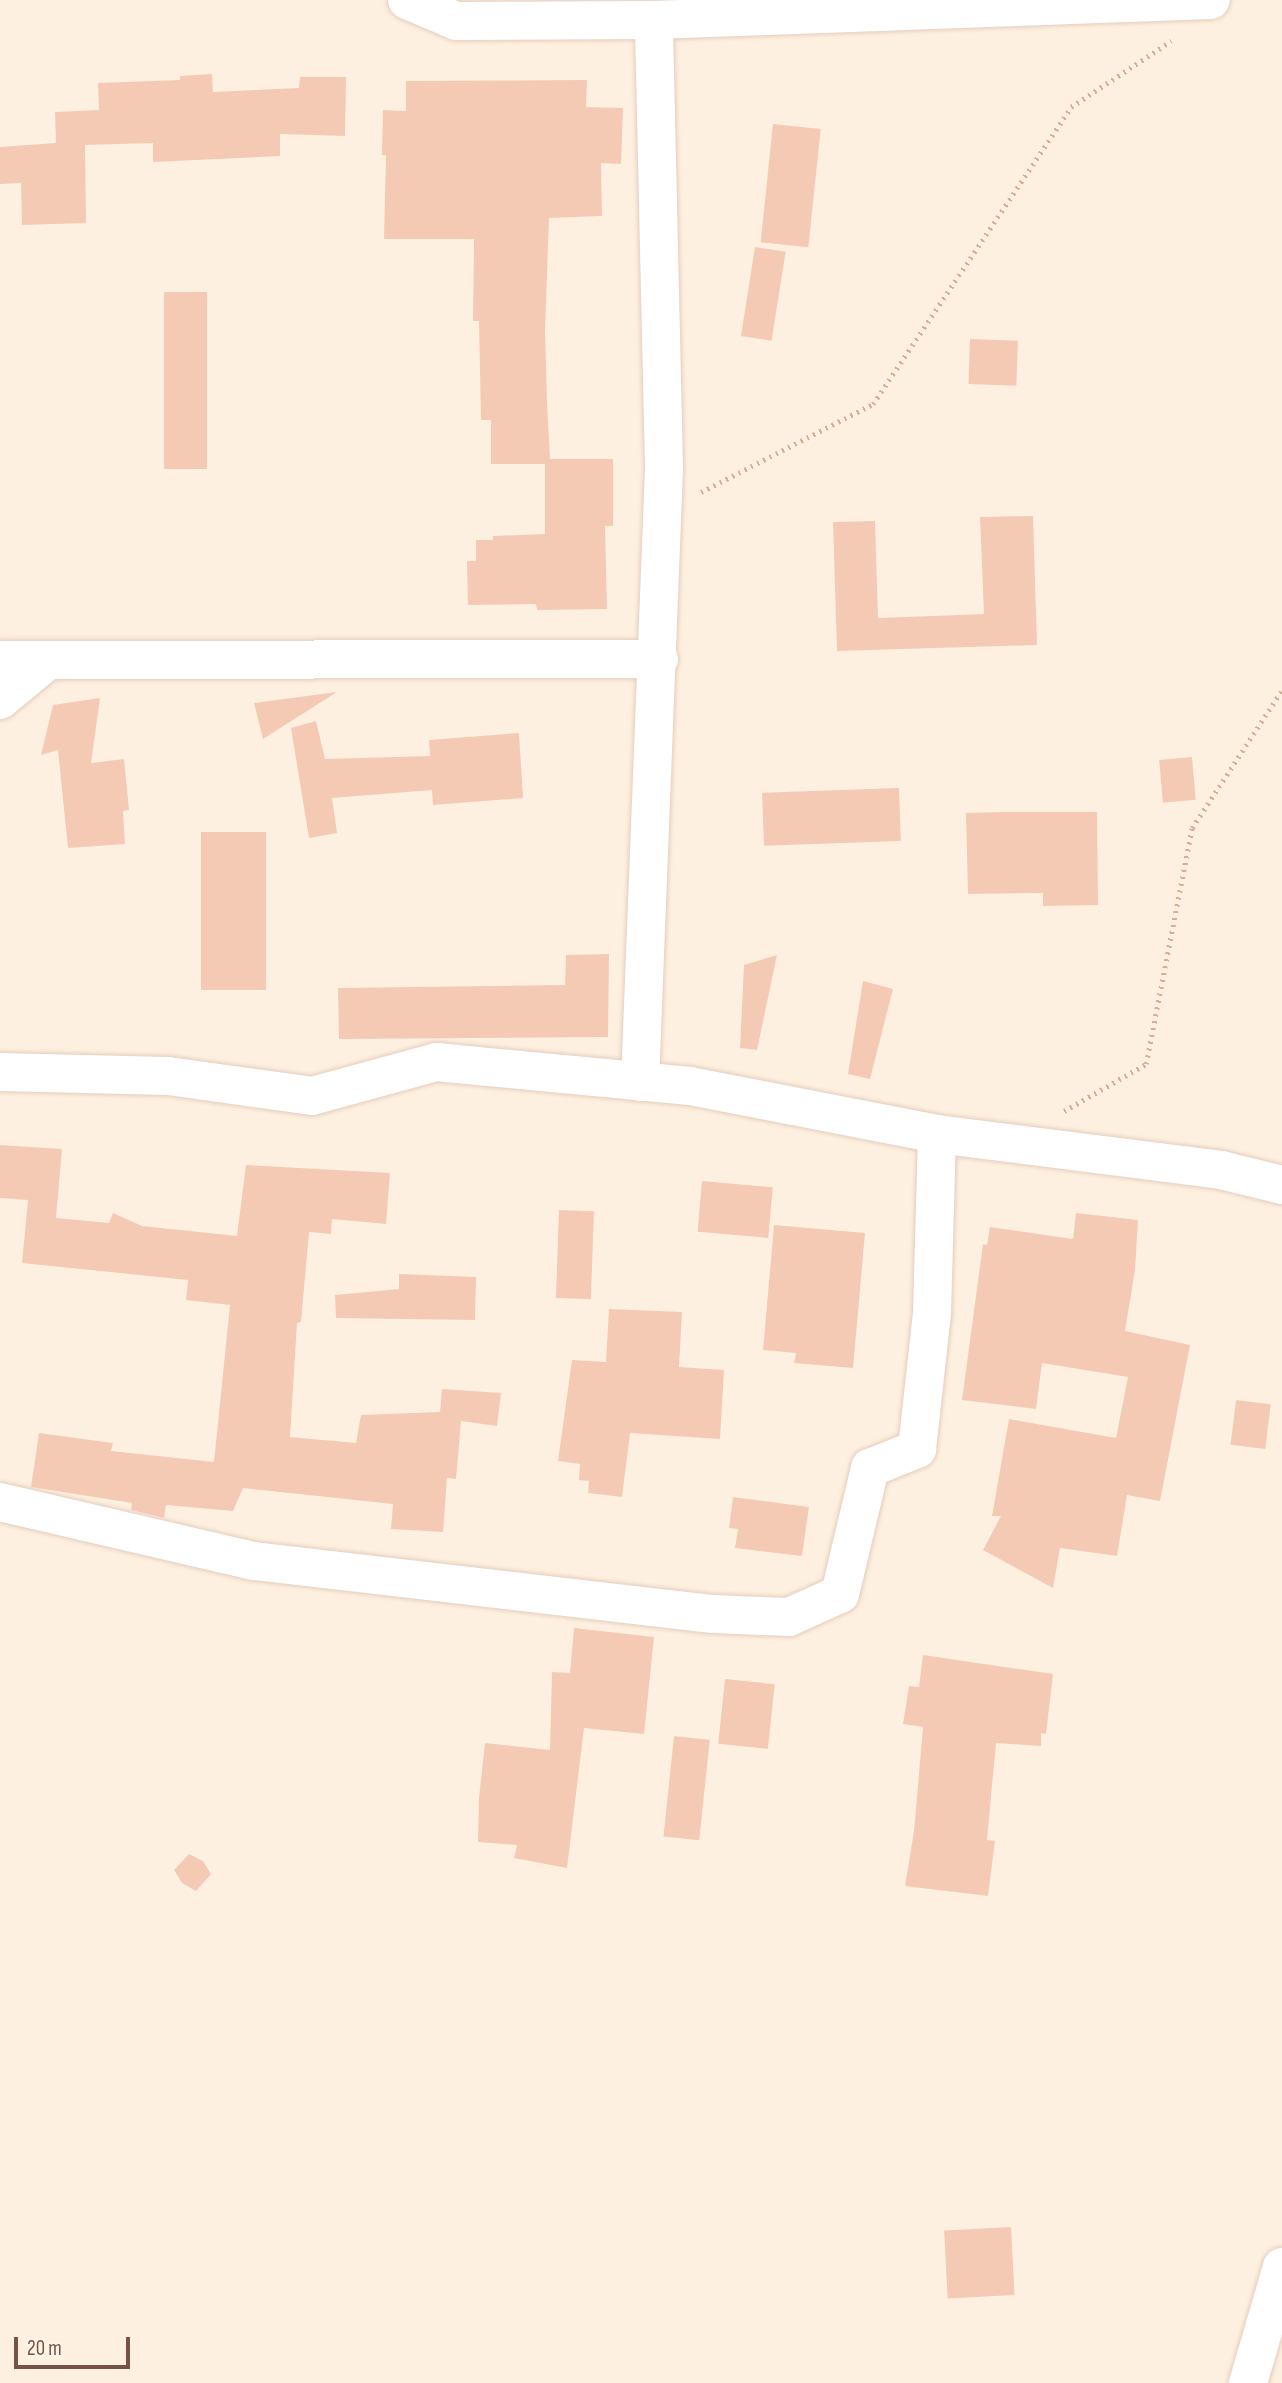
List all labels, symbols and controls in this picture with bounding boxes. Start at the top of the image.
scale bar [18,2324,133,2368]
text: 20 m [27,2336,62,2361]

